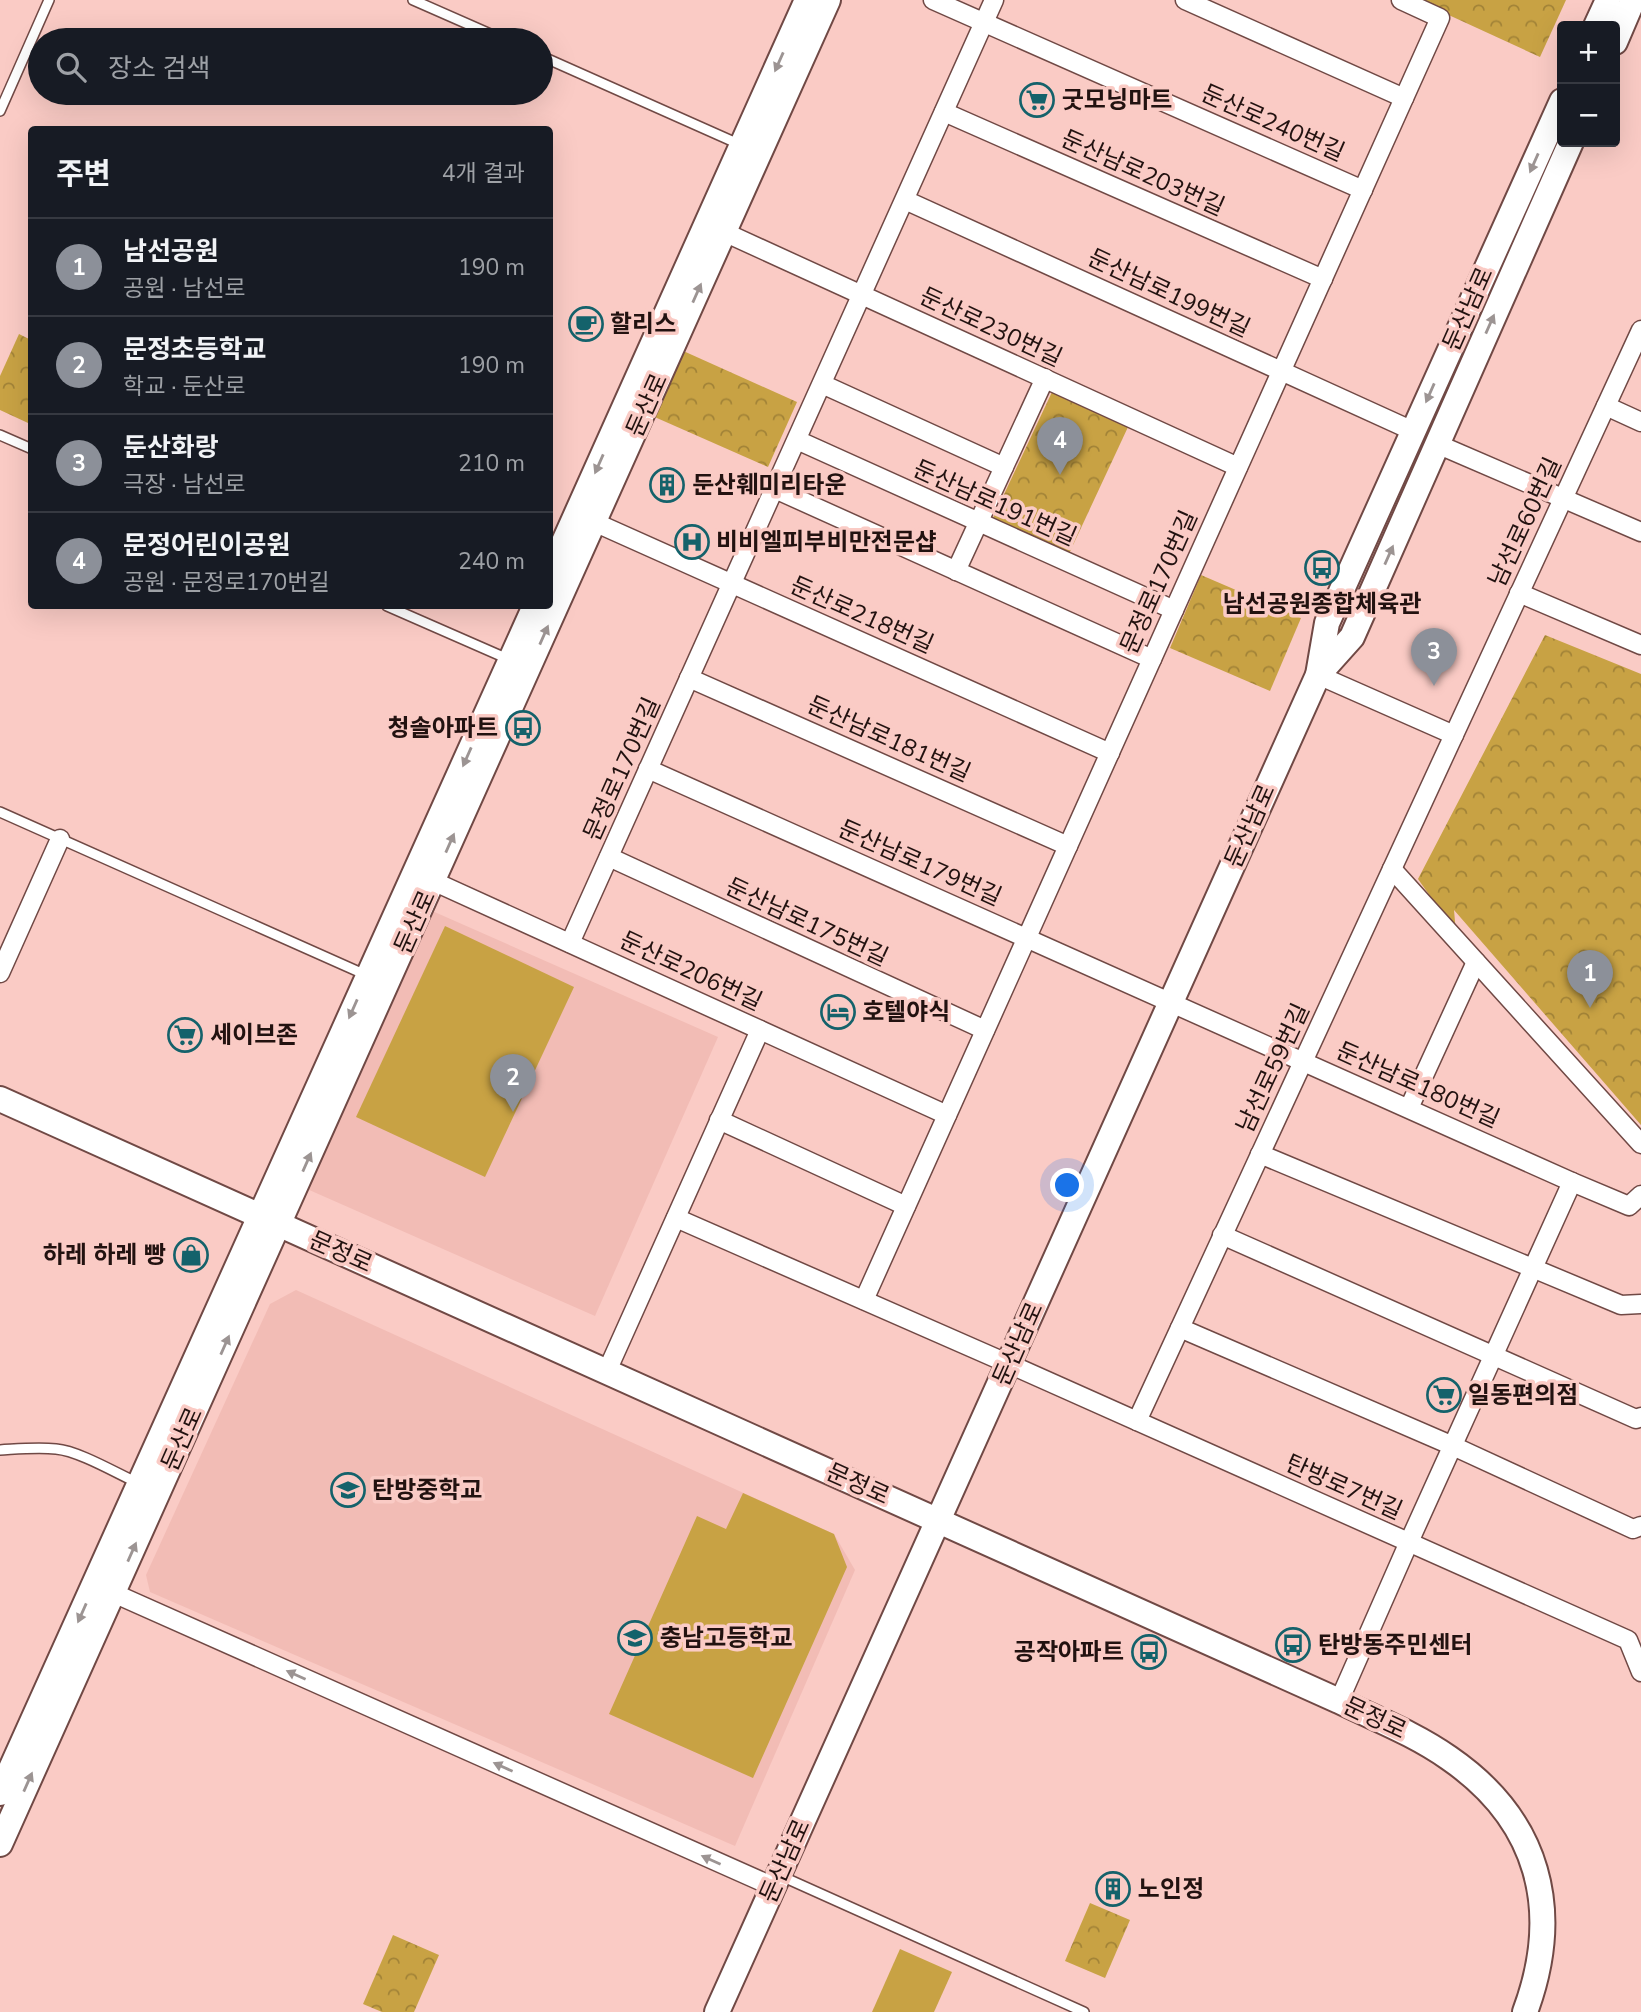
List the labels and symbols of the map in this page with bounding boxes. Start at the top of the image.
one-way arrow [773,52,785,72]
street label: 둔산로240번길 [1196,77,1350,169]
supermarket icon: 굿모닝마트 [1018,81,1056,119]
place label: 굿모닝마트 [1062,84,1172,116]
street label: 둔산남로203번길 [1056,123,1230,223]
one-way arrow [1528,153,1540,173]
street label: 둔산남로199번길 [1083,241,1255,345]
street label: 둔산남로 [1435,262,1501,356]
street label: 둔산로230번길 [915,280,1067,374]
one-way arrow [692,283,703,304]
cafe icon: 할리스 [567,305,605,343]
place label: 할리스 [610,308,676,340]
one-way arrow [1484,314,1496,334]
street label: 둔산로 [619,368,675,442]
one-way arrow [1424,383,1436,403]
pin: 4 [1037,417,1083,475]
street label: 남선로60번길 [1481,452,1569,592]
street label: 둔산남로191번길 [908,453,1082,553]
one-way arrow [593,454,605,474]
building icon: 둔산훼미리타운 [648,466,686,504]
place label: 둔산훼미리타운 [692,469,847,501]
street label: 문정로170번길 [1113,505,1205,659]
hospital icon: 비비엘피부비만전문샵 [673,523,711,561]
place label: 비비엘피부비만전문샵 [716,526,937,558]
one-way arrow [1384,544,1395,565]
bus stop icon: 남선공원종합체육관 [1303,549,1341,587]
street label: 둔산로218번길 [785,569,939,661]
place label: 남선공원종합체육관 [1223,588,1421,620]
one-way arrow [538,625,550,645]
pin: 3 [1411,628,1457,686]
street label: 둔산남로181번길 [802,689,976,789]
street label: 문정로170번길 [576,692,668,846]
bus stop icon: 청솔아파트 [504,709,542,747]
place label: 청솔아파트 [388,712,498,744]
one-way arrow [461,747,473,767]
street label: 둔산남로 [1217,779,1283,873]
street label: 둔산남로179번길 [833,813,1007,913]
one-way arrow [444,833,456,853]
street label: 둔산남로175번길 [721,870,893,974]
street label: 둔산로 [387,885,443,959]
street label: 둔산로206번길 [615,924,767,1018]
pin: 1 [1567,950,1613,1008]
hotel icon: 호텔야식 [819,993,857,1031]
place label: 호텔야식 [862,996,950,1028]
street label: 남선로59번길 [1229,998,1317,1138]
one-way arrow [347,999,358,1020]
supermarket icon: 세이브존 [166,1016,204,1054]
place label: 세이브존 [210,1019,298,1051]
street label: 둔산남로180번길 [1331,1035,1505,1135]
pin: 2 [490,1054,536,1112]
one-way arrow [301,1152,313,1172]
your location [1050,1168,1084,1202]
street label: 문정로 [304,1224,378,1280]
shop icon: 하레 하레 빵 [172,1236,210,1274]
place label: 하레 하레 빵 [43,1239,166,1271]
street label: 둔산남로 [985,1297,1051,1391]
one-way arrow [220,1334,231,1355]
supermarket icon: 일동편의점 [1425,1376,1463,1414]
place label: 일동편의점 [1468,1379,1578,1411]
street label: 둔산로 [154,1402,210,1476]
street label: 탄방로7번길 [1280,1447,1408,1527]
street label: 문정로 [821,1456,895,1512]
school or university icon: 탄방중학교 [329,1471,367,1509]
place label: 탄방중학교 [372,1474,482,1506]
one-way arrow [126,1542,138,1562]
one-way arrow [76,1603,88,1623]
school or university icon: 충남고등학교 [616,1619,654,1657]
place label: 충남고등학교 [660,1622,792,1654]
bus stop icon: 탄방동주민센터 [1274,1626,1312,1664]
place label: 탄방동주민센터 [1318,1629,1473,1661]
bus stop icon: 공작아파트 [1130,1633,1168,1671]
place label: 공작아파트 [1014,1636,1124,1668]
one-way arrow [285,1669,306,1680]
street label: 문정로 [1338,1689,1412,1747]
one-way arrow [493,1761,514,1772]
one-way arrow [23,1771,34,1792]
street label: 둔산남로 [752,1814,818,1908]
one-way arrow [701,1854,721,1866]
building icon: 노인정 [1094,1870,1132,1908]
place label: 노인정 [1138,1873,1204,1905]

